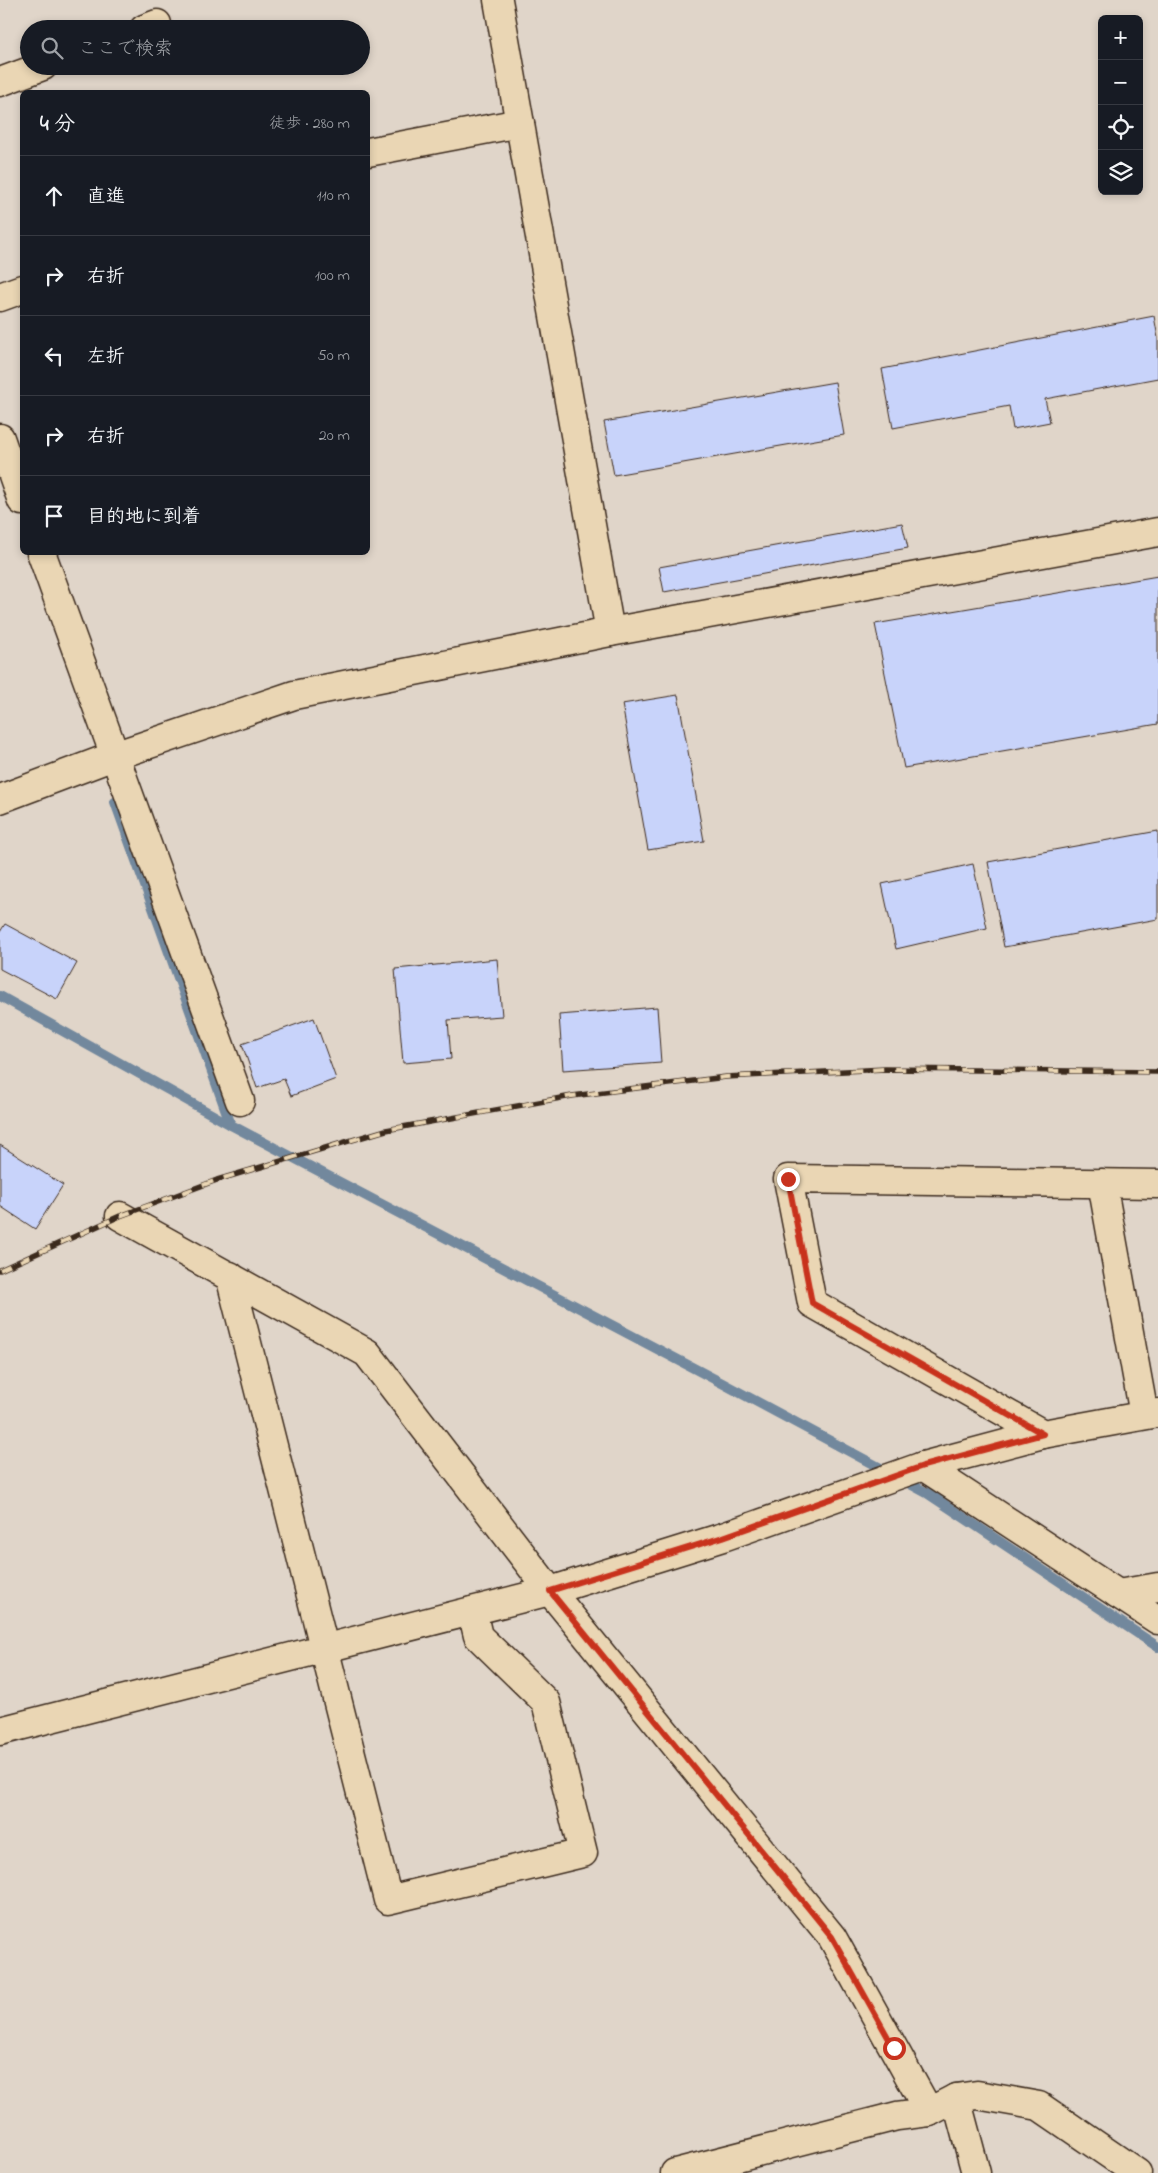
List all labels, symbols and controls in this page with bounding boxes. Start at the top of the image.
map controls [1098,15,1143,195]
button: + [1098,15,1143,60]
search box [20,20,370,75]
icon: search [38,34,66,62]
text: ここで検索 [78,36,173,63]
button: − [1098,60,1143,105]
button: locate [1098,105,1143,150]
text: 4 分 [40,110,75,140]
text: 徒歩 · 280 m [269,112,350,136]
button: layers [1098,150,1143,195]
icon: ahead [40,182,68,210]
text: 直進 [87,184,125,211]
text: 110 m [316,184,350,208]
icon: right [40,262,68,290]
text: 右折 [87,264,125,291]
text: 100 m [315,264,350,288]
icon: left [40,342,68,370]
text: 左折 [87,344,125,371]
text: 50 m [318,344,350,368]
icon: right [40,422,68,450]
text: 右折 [87,424,125,451]
text: 20 m [319,424,350,448]
icon: arrive [40,502,68,530]
text: 目的地に到着 [87,504,201,531]
route end [777,1168,800,1191]
route start [883,2037,906,2060]

